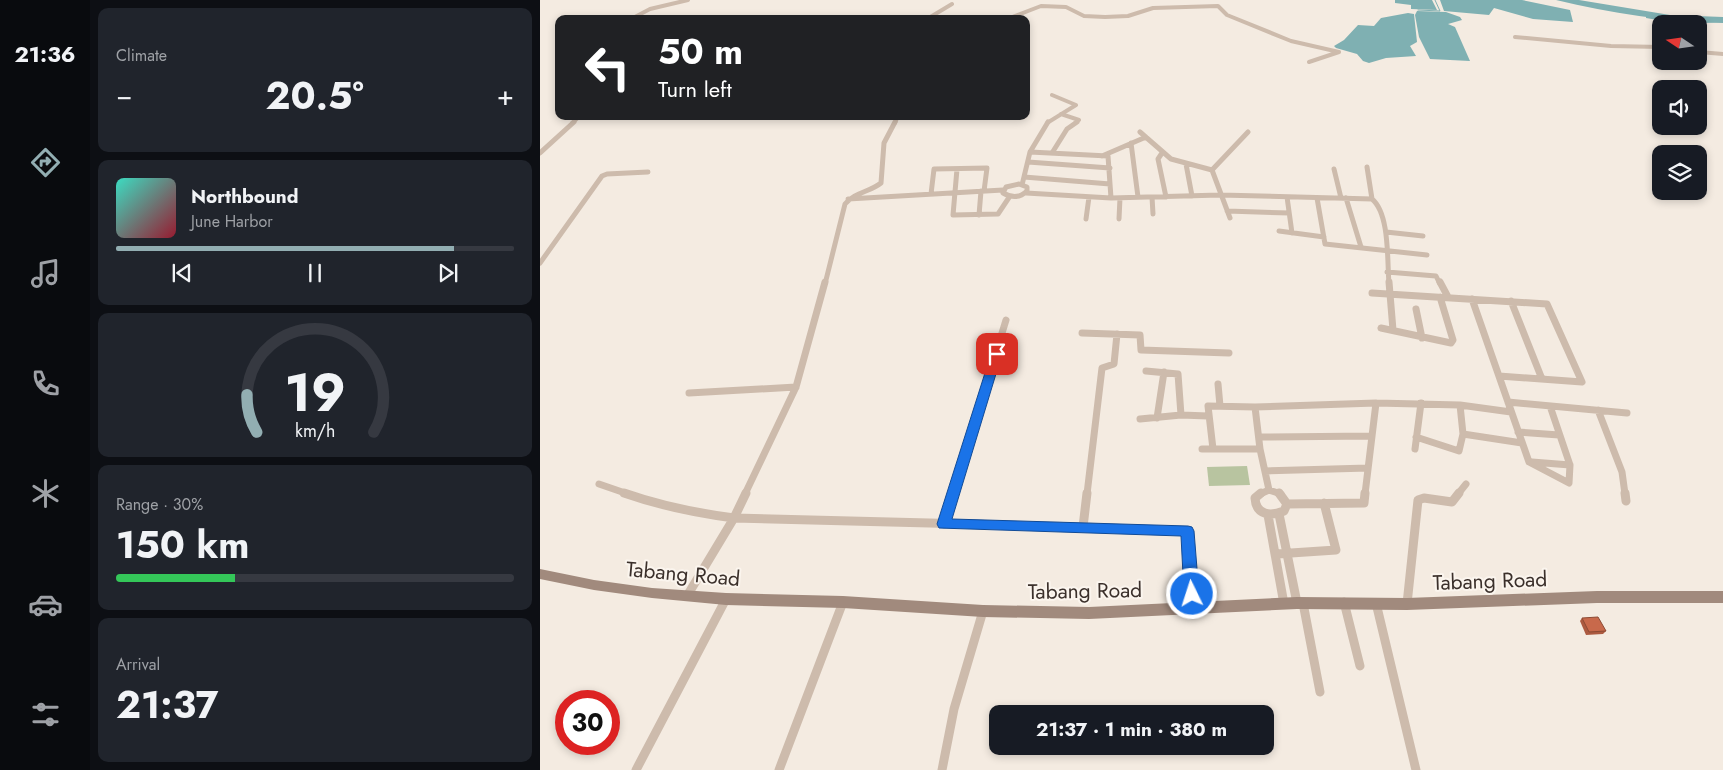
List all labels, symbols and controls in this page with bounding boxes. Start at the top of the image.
north arrow [1652,15,1708,70]
map controls [1652,15,1707,200]
text: 50 m [658,27,743,77]
icon: left [575,35,640,100]
text: 21:36 [14,38,76,70]
text: Climate [116,44,167,67]
text: 20.5° [266,68,364,123]
text: Turn left [658,73,732,105]
text: − [116,75,133,116]
text: + [497,75,514,116]
button: sound [1652,80,1707,135]
icon: directions [28,145,63,180]
button: layers [1652,145,1707,200]
text: Northbound [191,183,298,210]
text: June Harbor [191,210,273,233]
icon: music [28,256,63,291]
icon: previous [168,259,196,287]
icon: pause [301,259,329,287]
icon: next [434,259,462,287]
pin [976,333,1018,375]
icon: arrive [983,340,1011,368]
text: 19 [284,355,346,431]
icon: phone [28,366,63,401]
text: km/h [295,418,335,444]
icon: climate [28,476,63,511]
text: Range · 30% [116,493,203,516]
text: 150 km [116,517,250,572]
street label: Tabang Road [625,554,741,594]
street label: Tabang Road [1432,564,1548,598]
position arrow [1165,567,1217,619]
street label: Tabang Road [1028,575,1142,607]
icon: car [28,587,63,622]
text: Arrival [116,653,160,676]
text: 21:37 [116,677,218,732]
speed limit sign: 30 [555,690,620,755]
icon: filters [28,697,63,732]
text: 21:37 · 1 min · 380 m [1036,716,1227,743]

